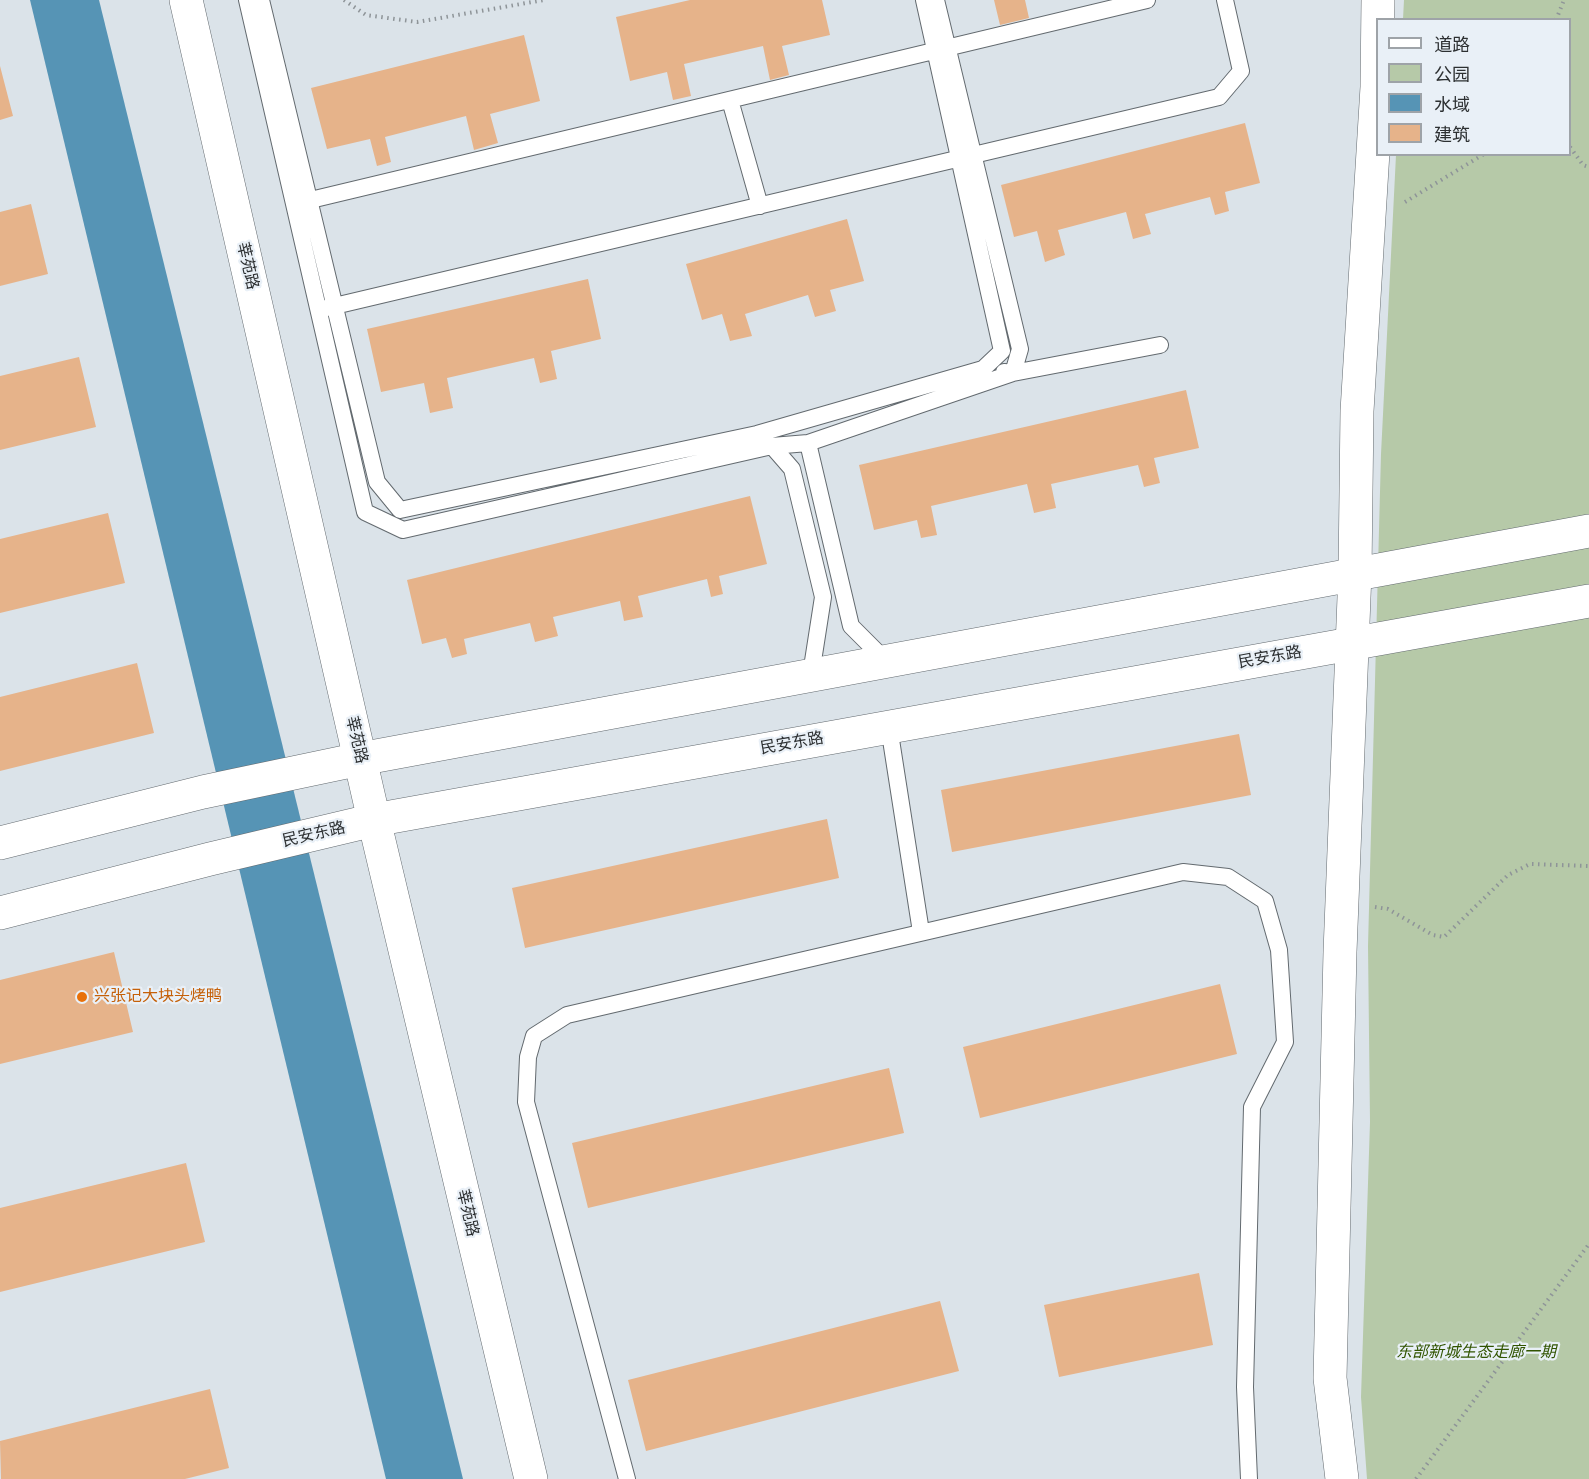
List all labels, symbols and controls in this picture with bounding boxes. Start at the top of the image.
legend [1376,18,1571,156]
text: 道路 [1434,32,1470,57]
text: 公园 [1434,62,1470,87]
text: 水域 [1434,92,1470,117]
text: 建筑 [1434,122,1470,147]
street label: 莘苑路 [232,240,262,292]
street label: 民安东路 [1237,643,1303,673]
street label: 莘苑路 [341,714,371,766]
street label: 民安东路 [759,729,825,759]
street label: 民安东路 [281,818,347,852]
place label: 兴张记大块头烤鸭 [94,987,222,1007]
marker: 兴张记大块头烤鸭 [75,990,89,1004]
street label: 莘苑路 [452,1187,482,1239]
park label: 东部新城生态走廊一期 [1396,1343,1556,1363]

